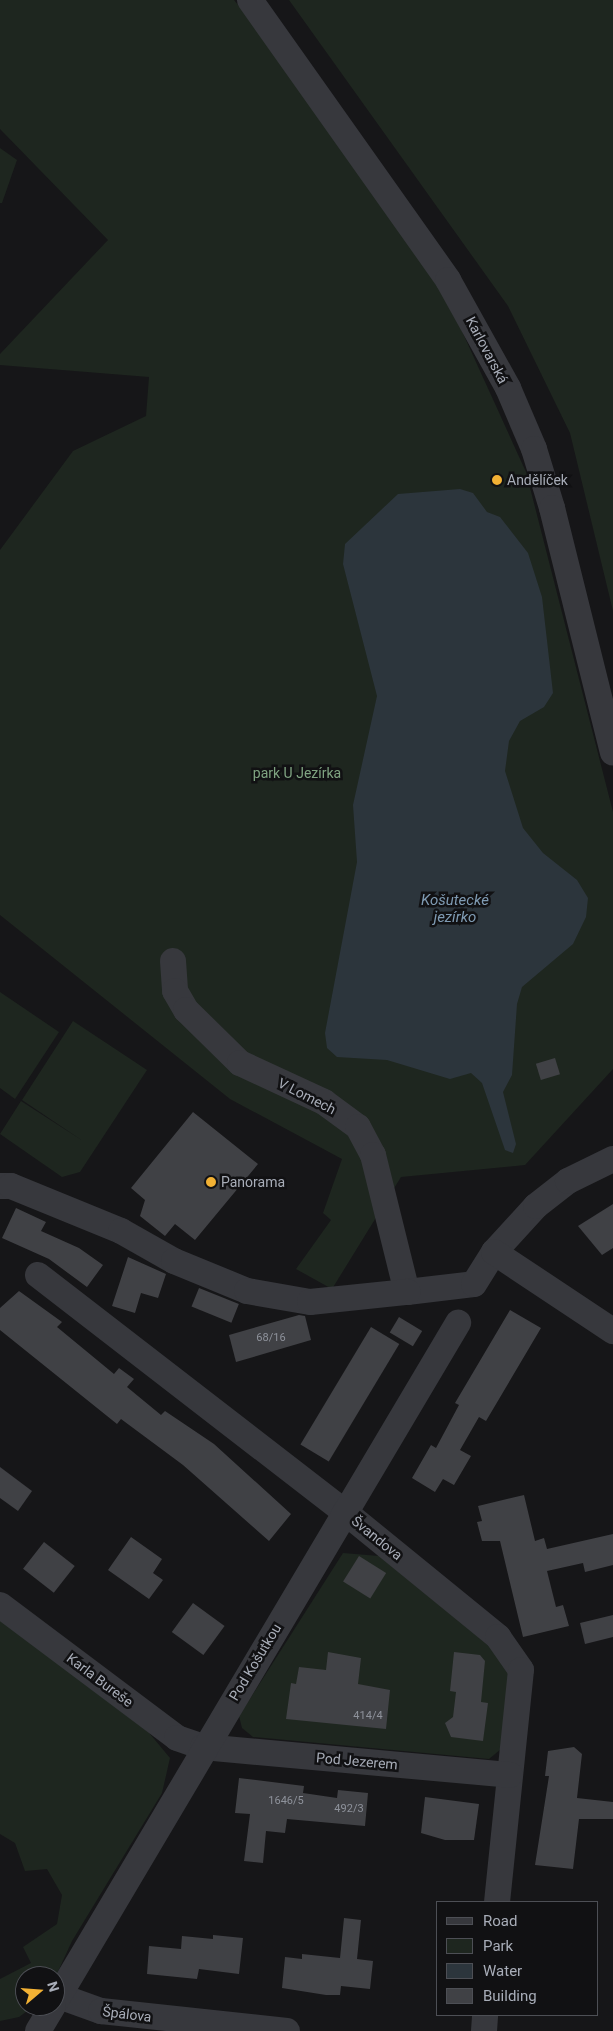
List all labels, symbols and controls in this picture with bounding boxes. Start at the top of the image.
street label: Karlovarská [462,314,512,386]
place label: Andělíček [507,472,568,488]
marker: Andělíček [491,474,503,486]
park label: park U Jezírka [253,765,341,781]
water label: Košutecké jezírko [421,891,489,926]
street label: V Lomech [275,1074,339,1118]
place label: Panorama [221,1174,285,1190]
marker: Panorama [205,1176,217,1188]
house number: 68/16 [256,1331,286,1345]
street label: Švandova [348,1512,406,1564]
street label: Pod Košutkou [225,1620,285,1704]
street label: Karla Bureše [63,1650,137,1710]
house number: 414/4 [353,1709,383,1723]
street label: Pod Jezerem [316,1749,398,1773]
house number: 1646/5 [268,1794,304,1808]
house number: 492/3 [334,1802,364,1816]
legend [436,1901,598,2016]
text: Road [483,1912,517,1930]
text: Park [483,1937,513,1955]
text: Water [483,1962,522,1980]
north arrow [15,1966,65,2016]
text: N [44,1979,62,1994]
text: Building [483,1987,537,2005]
street label: Špálova [101,2003,153,2025]

